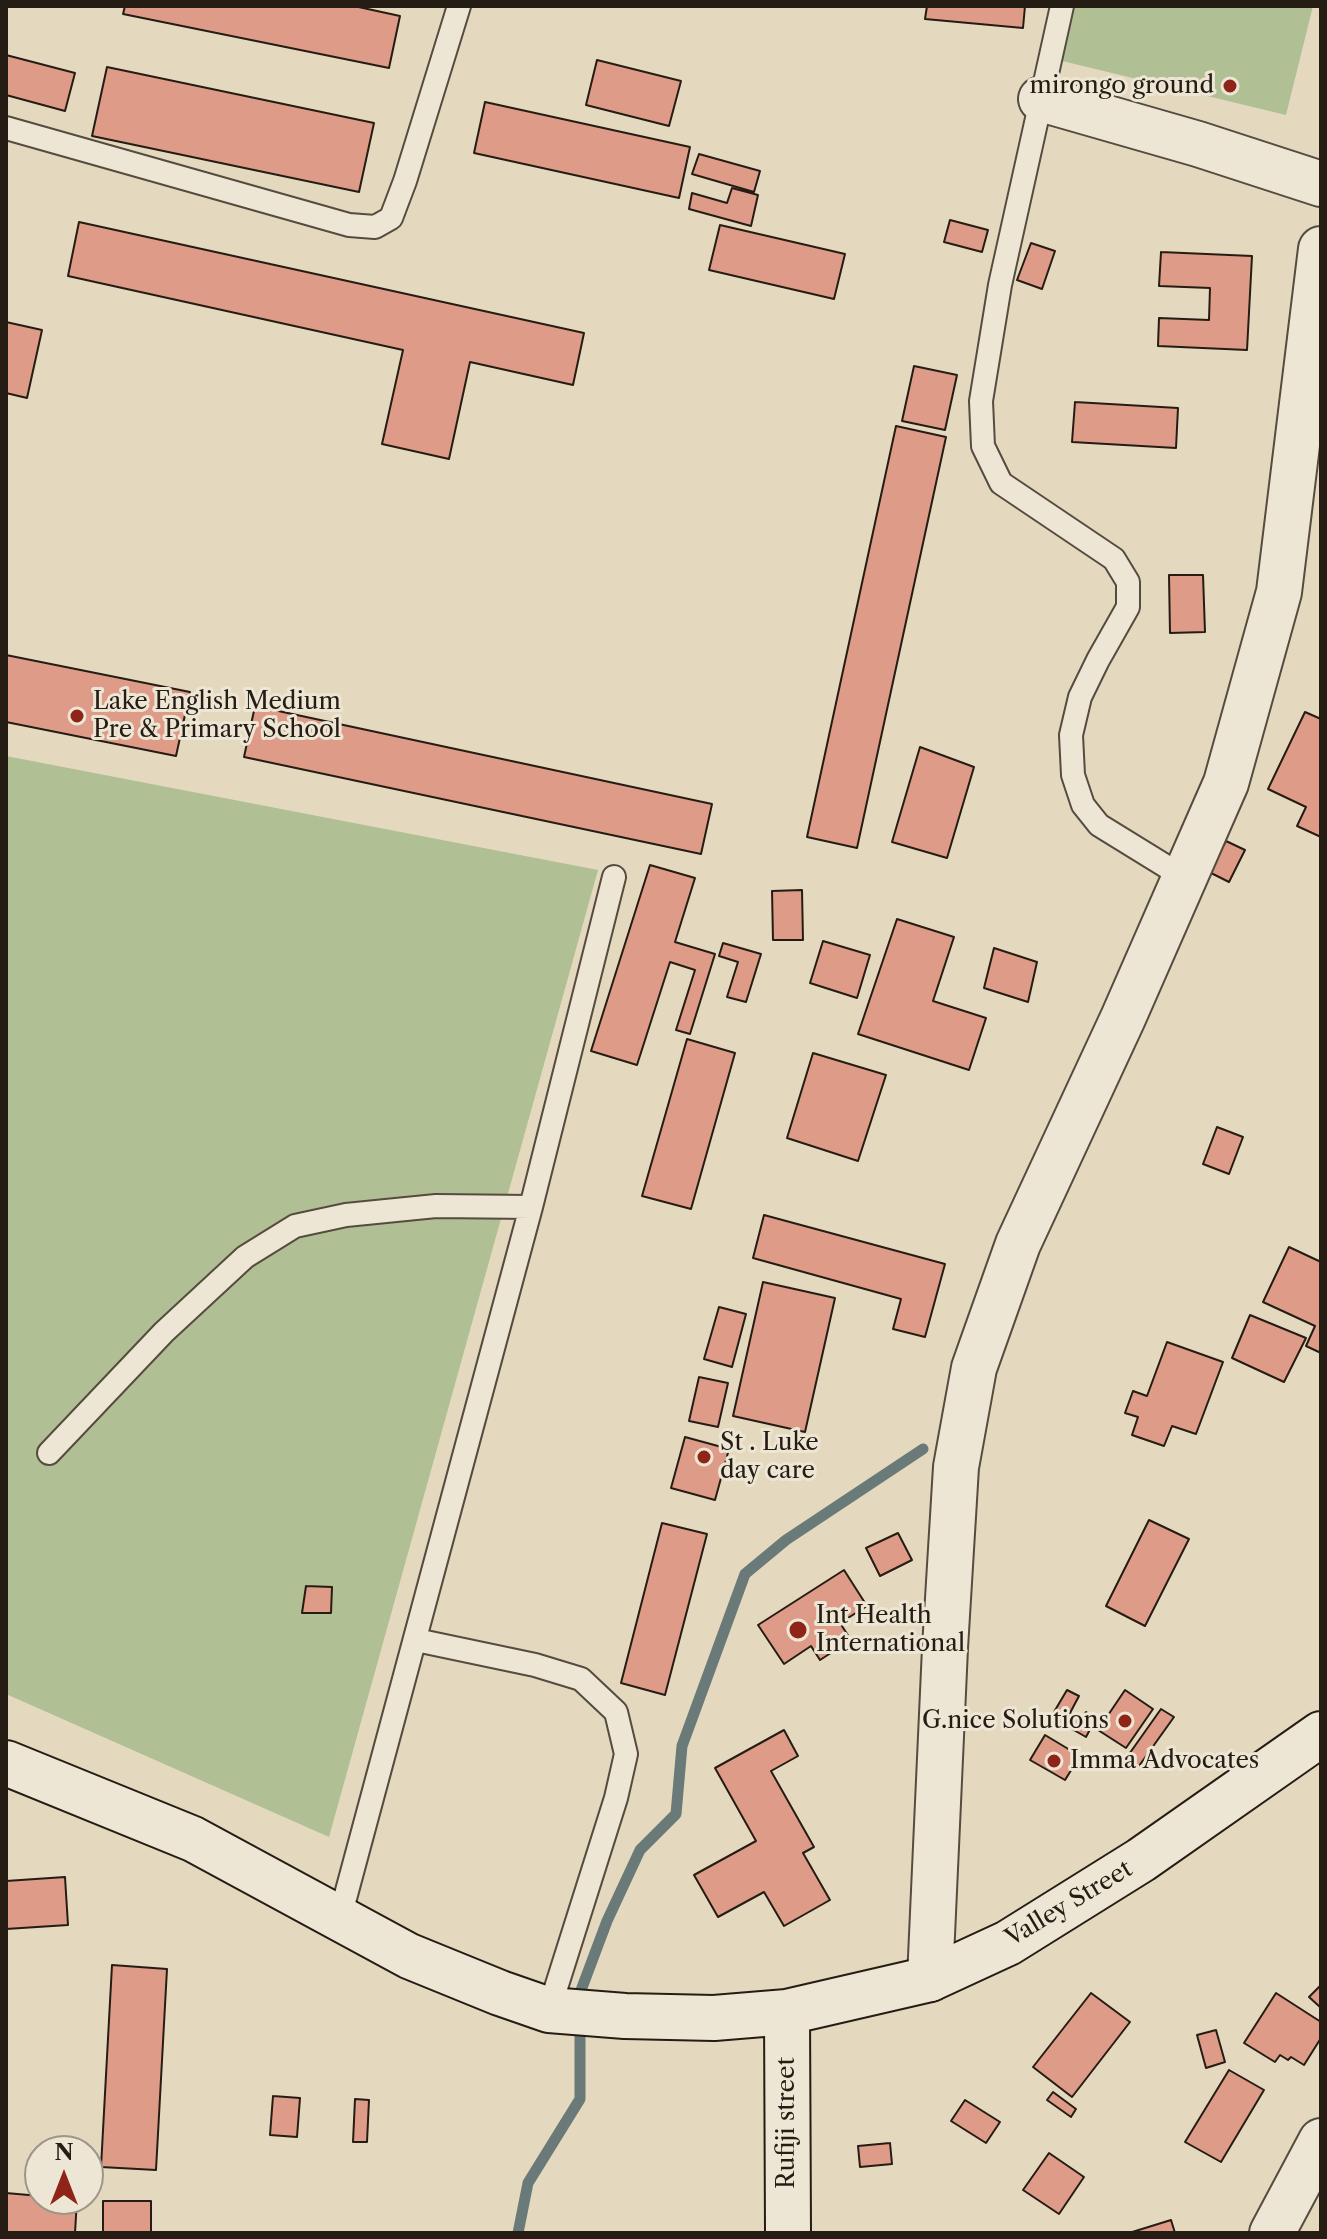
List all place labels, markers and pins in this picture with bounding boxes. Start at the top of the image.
place label: mirongo ground [1030,72,1214,100]
marker: mirongo ground [1221,77,1239,95]
place label: Lake English Medium Pre & Primary School [93,688,341,744]
marker: Lake English Medium Pre & Primary School [68,707,86,725]
place label: St . Luke day care [720,1429,819,1485]
marker: St . Luke day care [695,1448,713,1466]
place label: Int Health International [816,1602,965,1658]
marker: Int Health International [787,1619,809,1641]
place label: G.nice Solutions [922,1707,1109,1735]
marker: G.nice Solutions [1116,1712,1134,1730]
place label: Imma Advocates [1070,1747,1259,1775]
marker: Imma Advocates [1045,1752,1063,1770]

